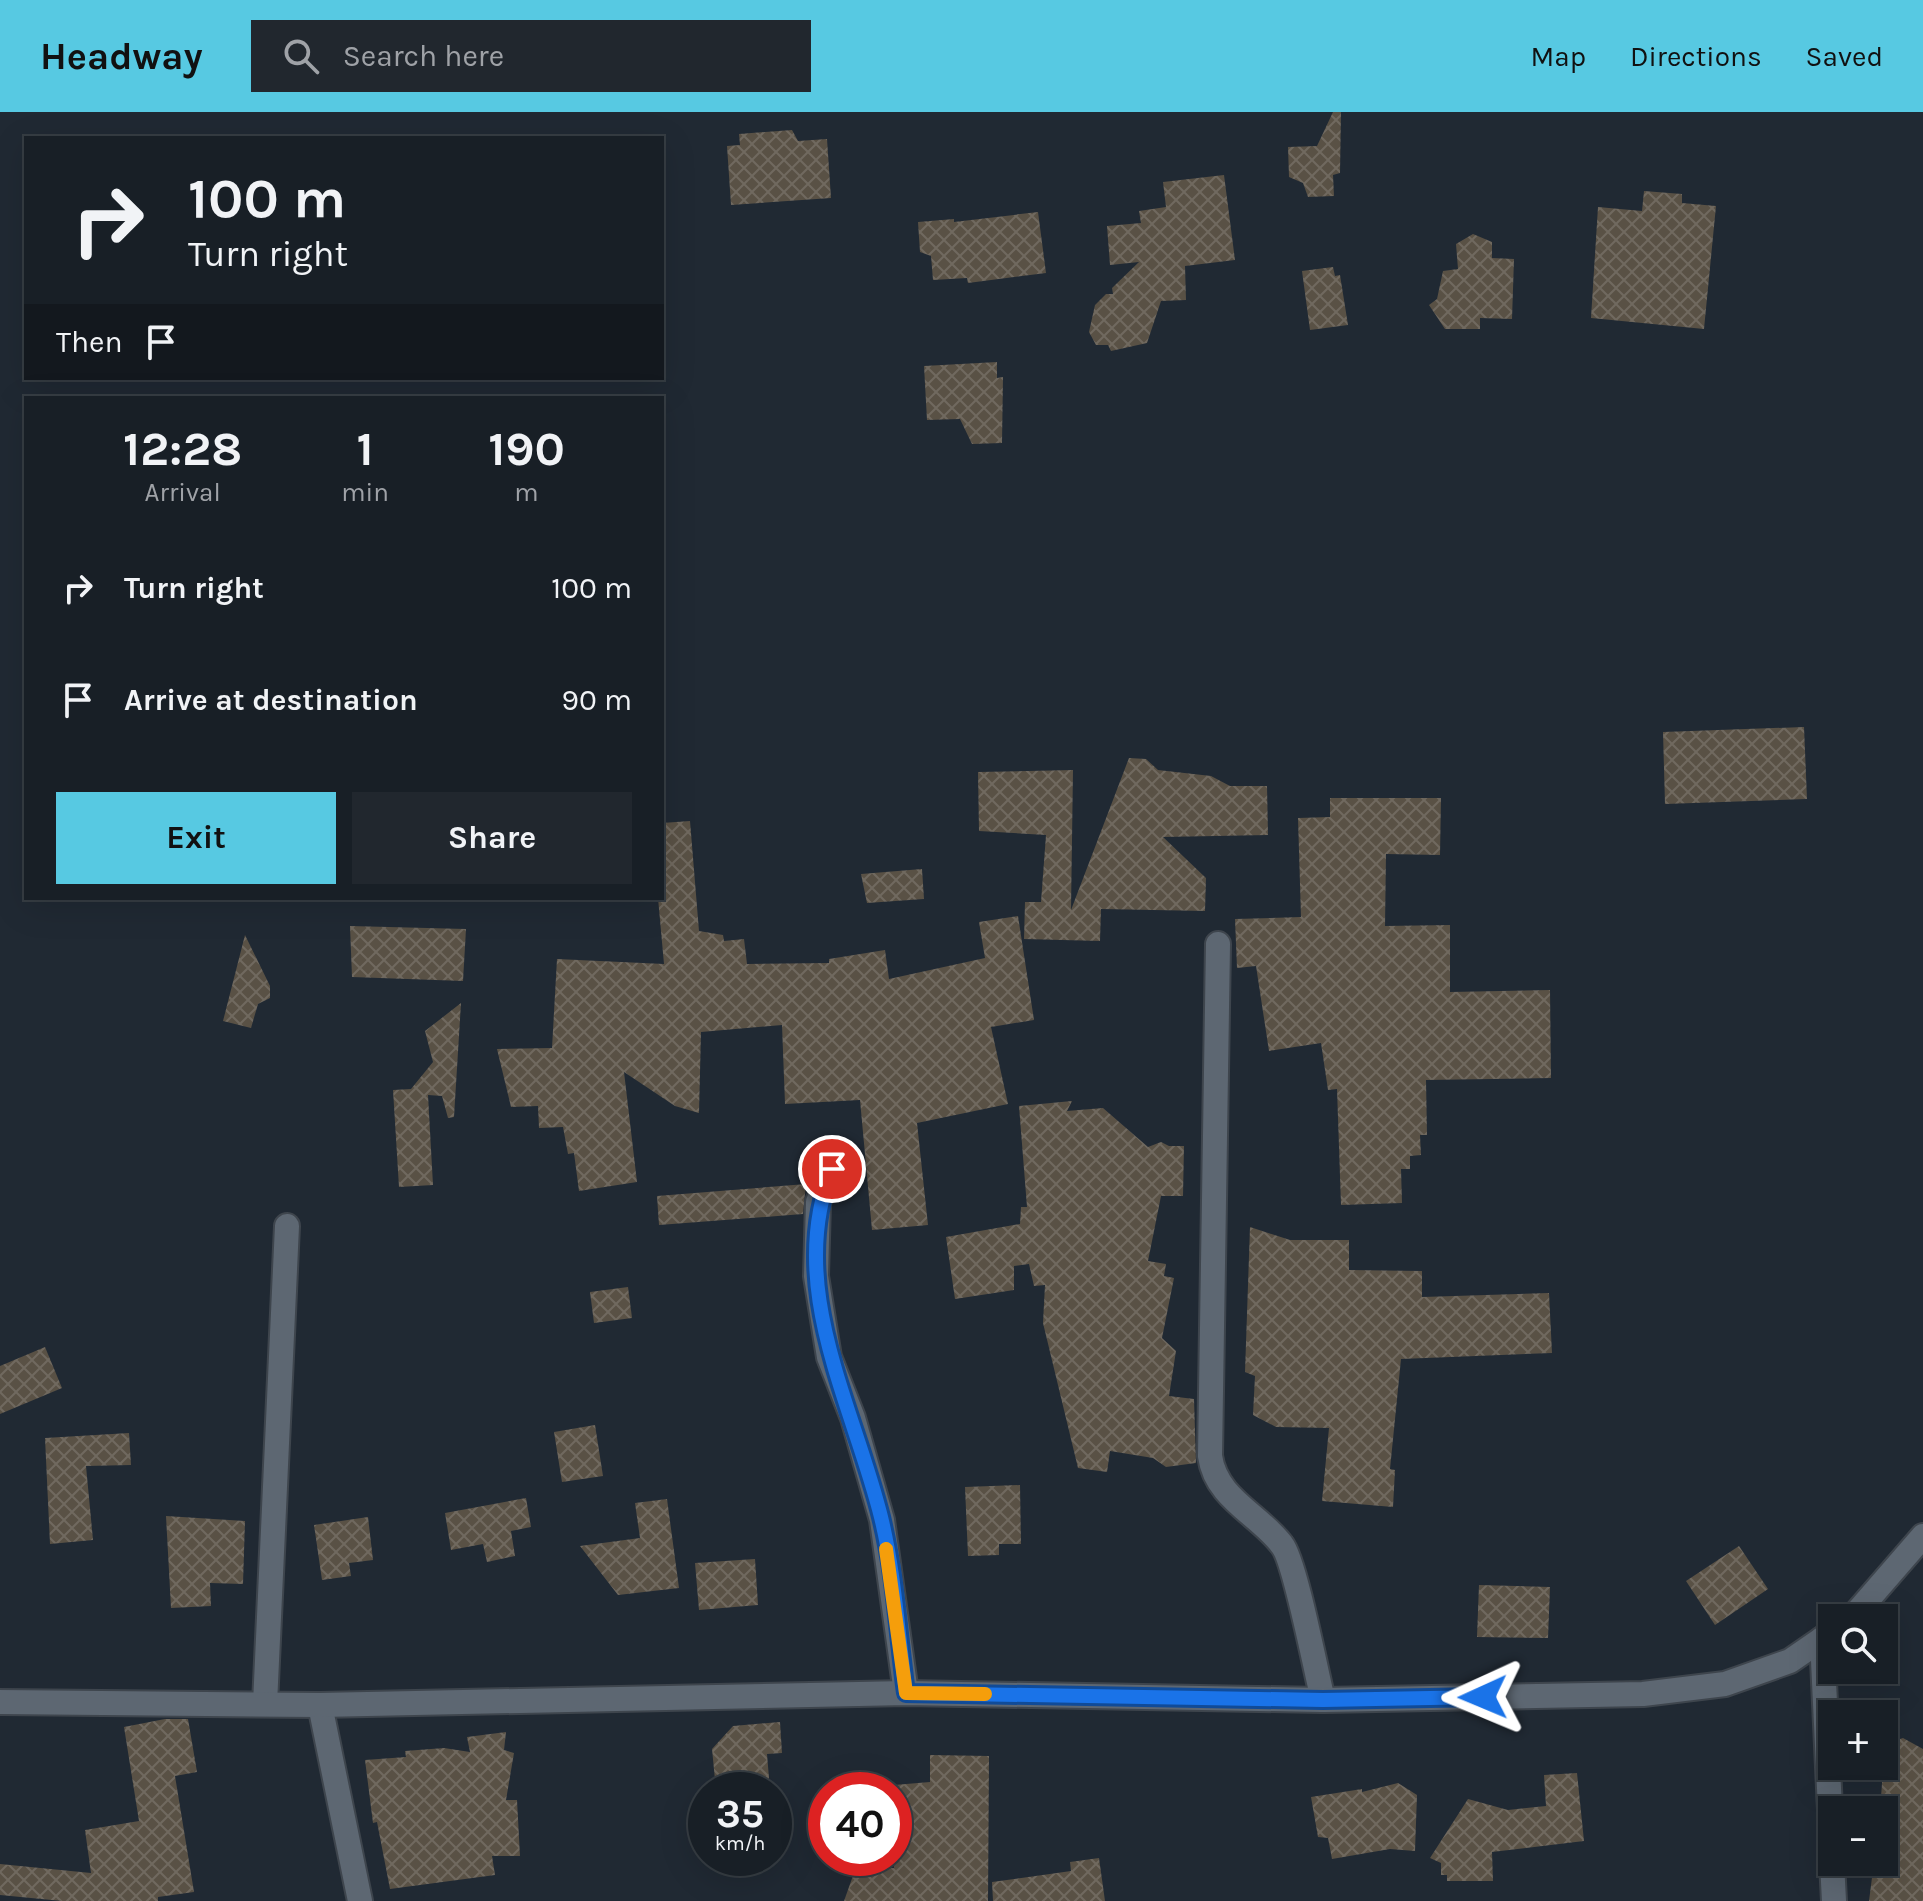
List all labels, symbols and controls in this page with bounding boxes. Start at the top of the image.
search box [251,20,811,92]
text: Headway [40,34,203,79]
icon: search [279,34,323,78]
text: Search here [343,38,504,74]
text: Map [1531,40,1586,73]
text: Directions [1630,40,1762,73]
text: Saved [1806,40,1883,73]
text: 100 m [188,166,346,231]
icon: right [56,168,160,272]
text: Turn right [188,233,348,275]
icon: arrive [139,320,183,364]
text: Then [56,324,123,360]
text: 12:28 [123,421,242,477]
text: 1 [357,421,374,477]
text: 190 [488,421,565,477]
text: Arrival [145,477,221,508]
text: min [341,477,389,508]
text: m [514,477,539,508]
icon: right [56,566,100,610]
text: Turn right [124,570,264,606]
text: 100 m [551,570,632,606]
icon: arrive [56,678,100,722]
text: Arrive at destination [124,682,418,718]
text: 90 m [562,682,632,718]
button: Exit [56,792,336,884]
button: Share [352,792,632,884]
pin [798,1135,866,1203]
icon: arrive [810,1147,854,1191]
map controls [1818,1604,1898,1876]
button: search [1818,1604,1898,1684]
position arrow [1441,1655,1525,1739]
button: + [1818,1700,1898,1780]
speed limit sign: 40 [808,1772,912,1876]
text: 35 [716,1790,764,1837]
button: − [1818,1796,1898,1876]
text: km/h [715,1832,765,1855]

